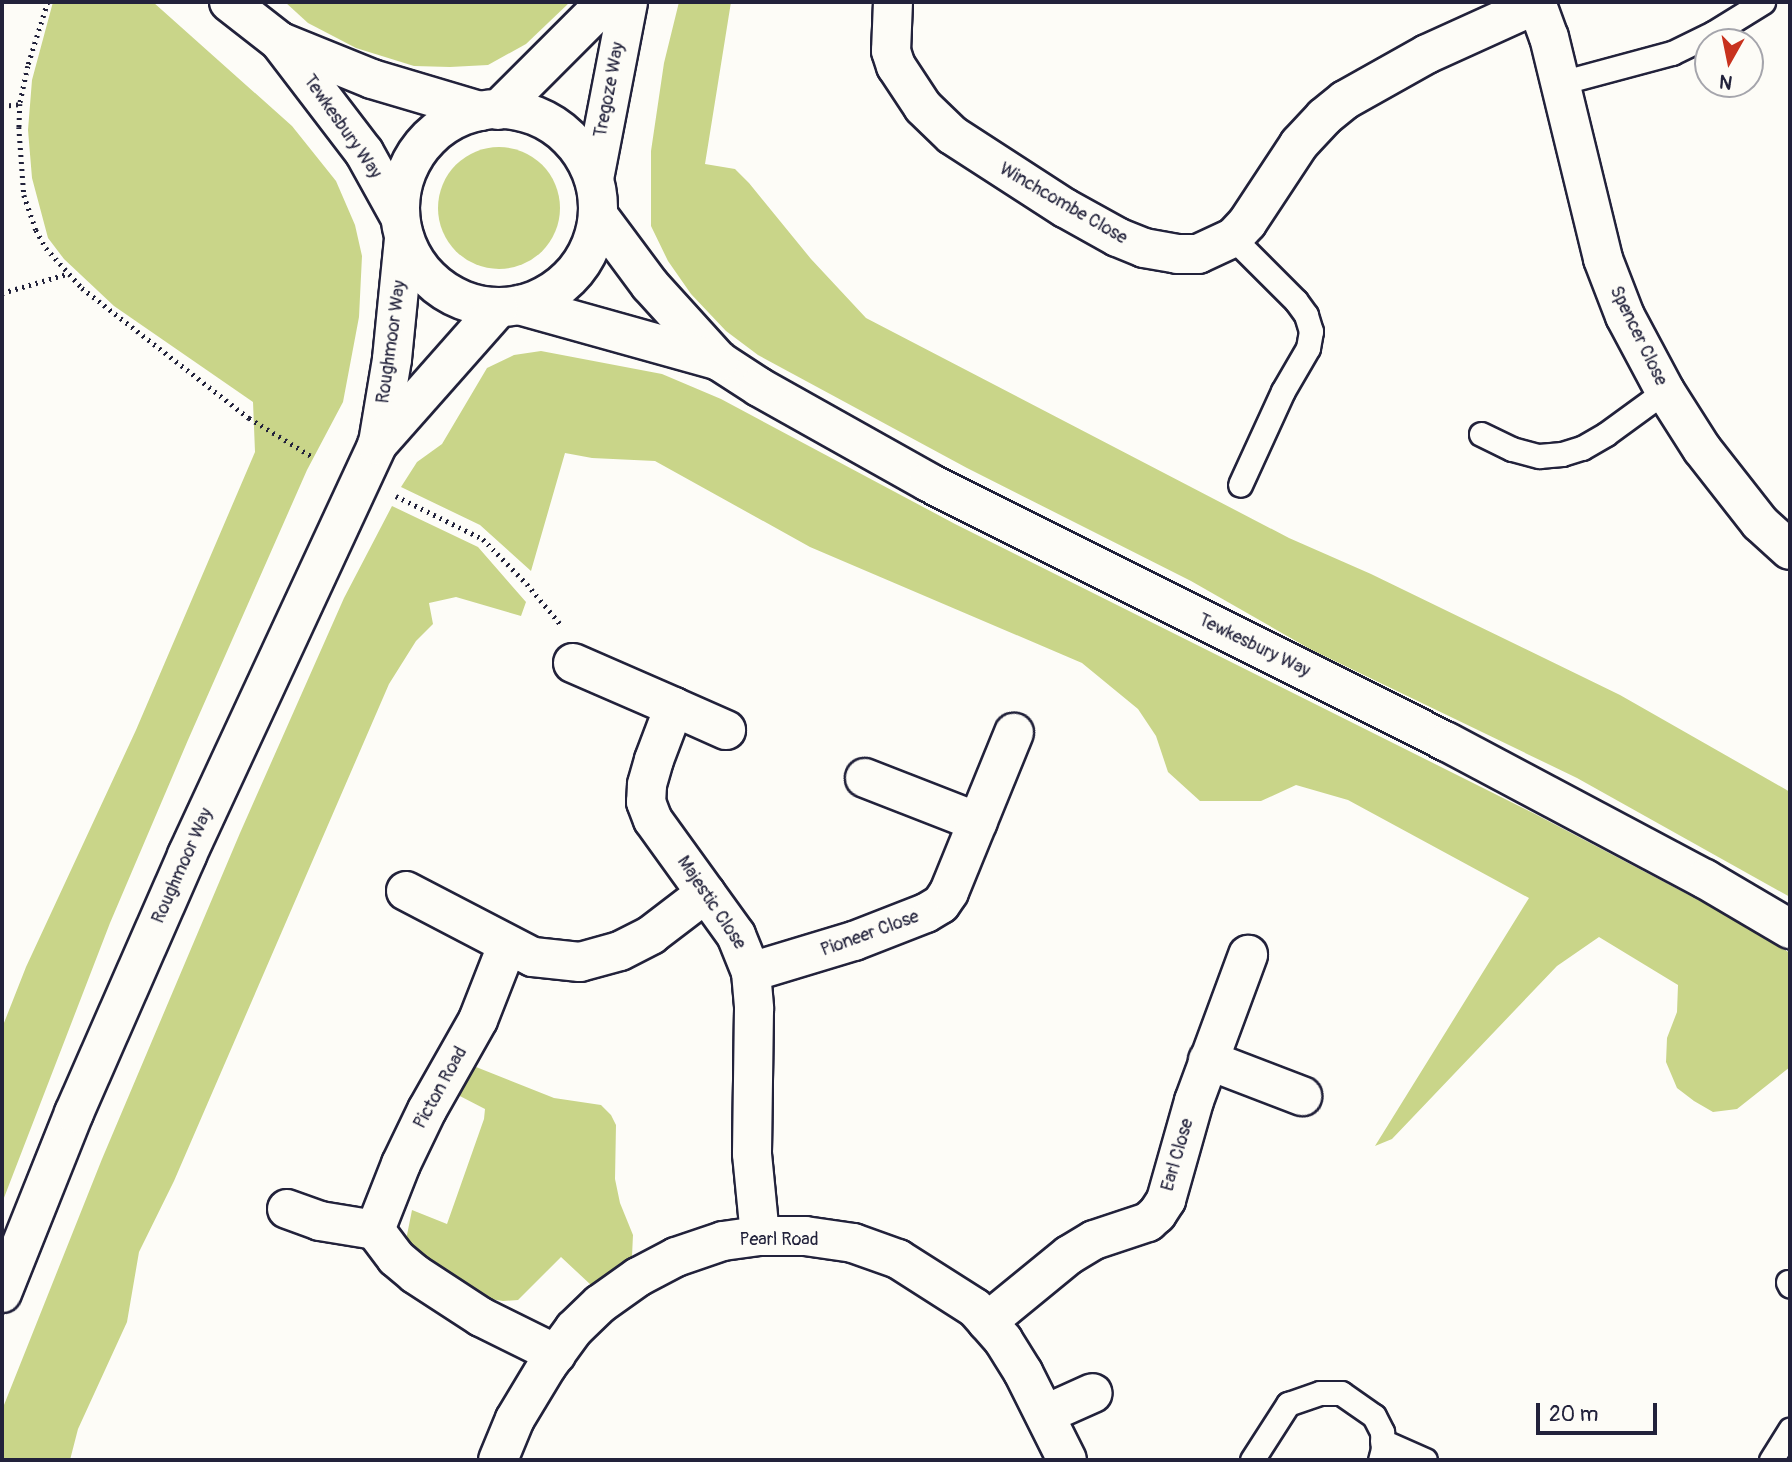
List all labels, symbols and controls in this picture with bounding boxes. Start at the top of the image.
north arrow [1694,28,1764,98]
street label: Tregoze Way [590,40,630,140]
text: N [1718,69,1734,95]
street label: Tewkesbury Way [298,71,386,183]
street label: Winchcombe Close [995,159,1131,249]
street label: Roughmoor Way [373,279,411,405]
street label: Spencer Close [1605,283,1671,389]
street label: Tewkesbury Way [1195,610,1313,682]
street label: Roughmoor Way [148,805,218,927]
street label: Majestic Close [672,852,750,954]
street label: Pioneer Close [818,906,922,962]
street label: Picton Road [410,1043,472,1133]
street label: Earl Close [1157,1116,1199,1194]
street label: Pearl Road [739,1229,819,1251]
scale bar [1540,1388,1661,1432]
text: 20 m [1549,1401,1598,1428]

